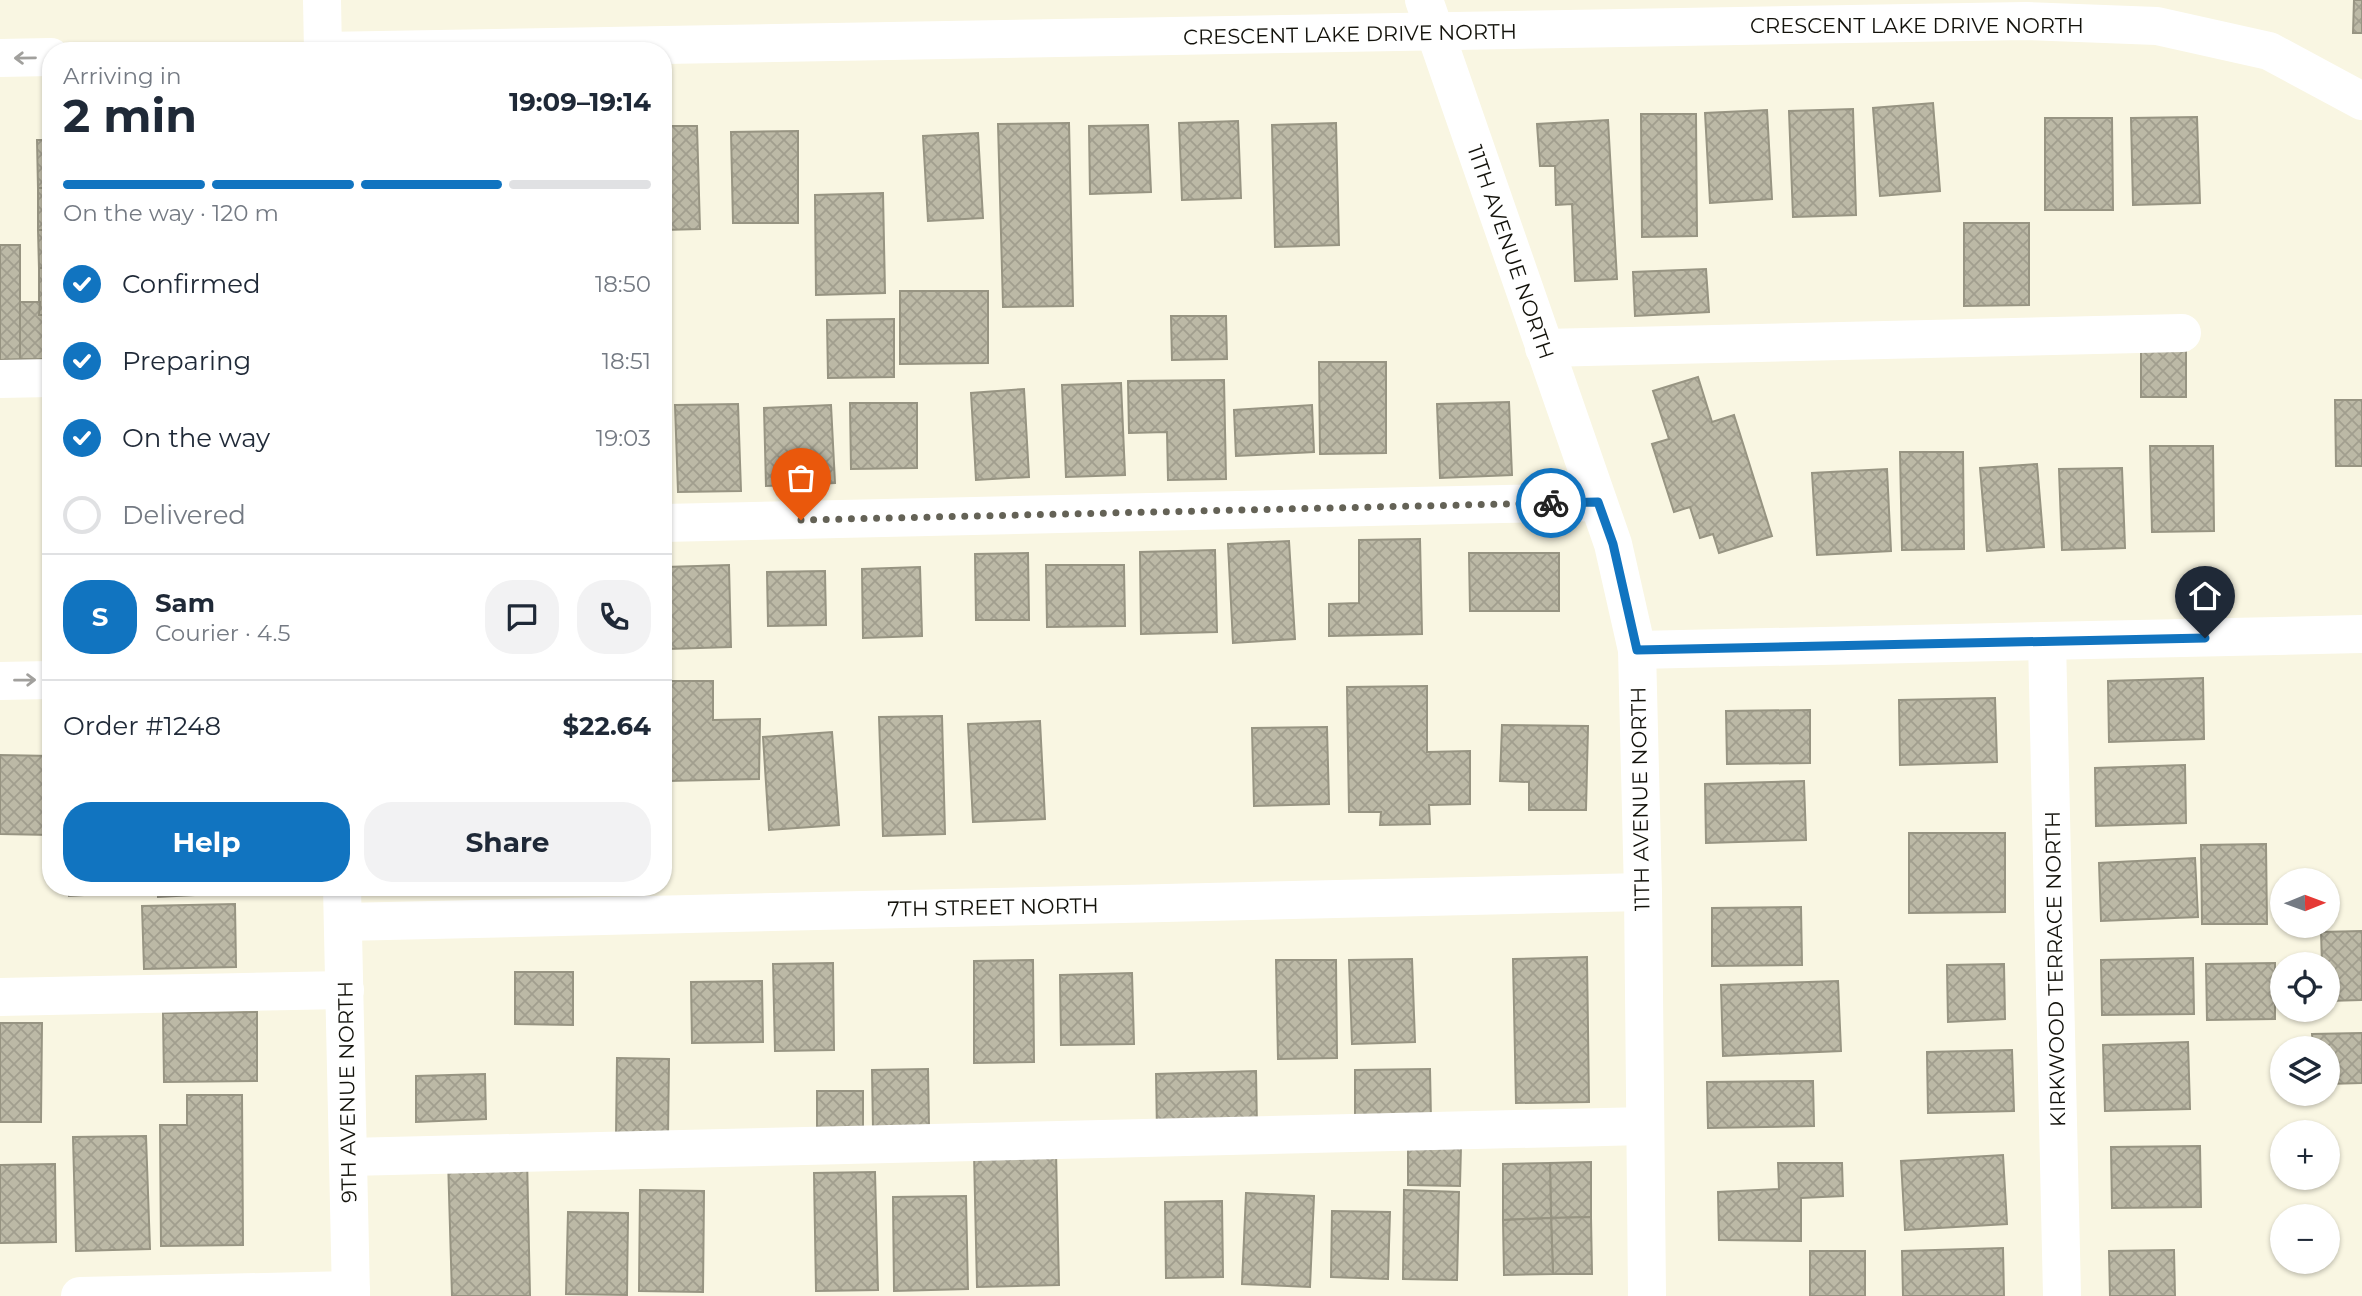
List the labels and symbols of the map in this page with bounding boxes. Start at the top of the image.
street label: CRESCENT LAKE DRIVE NORTH [1750,13,2084,38]
street label: CRESCENT LAKE DRIVE NORTH [1183,19,1517,49]
one-way arrow [14,51,37,64]
street label: 11TH AVENUE NORTH [1463,142,1559,362]
pin [771,448,831,520]
courier [1516,468,1586,538]
pin [2175,566,2235,638]
one-way arrow [14,674,37,687]
street label: 11TH AVENUE NORTH [1626,687,1654,911]
street label: KIRKWOOD TERRACE NORTH [2040,811,2070,1127]
north arrow [2270,868,2340,938]
street label: 7TH STREET NORTH [887,893,1099,921]
street label: 9TH AVENUE NORTH [333,981,361,1203]

